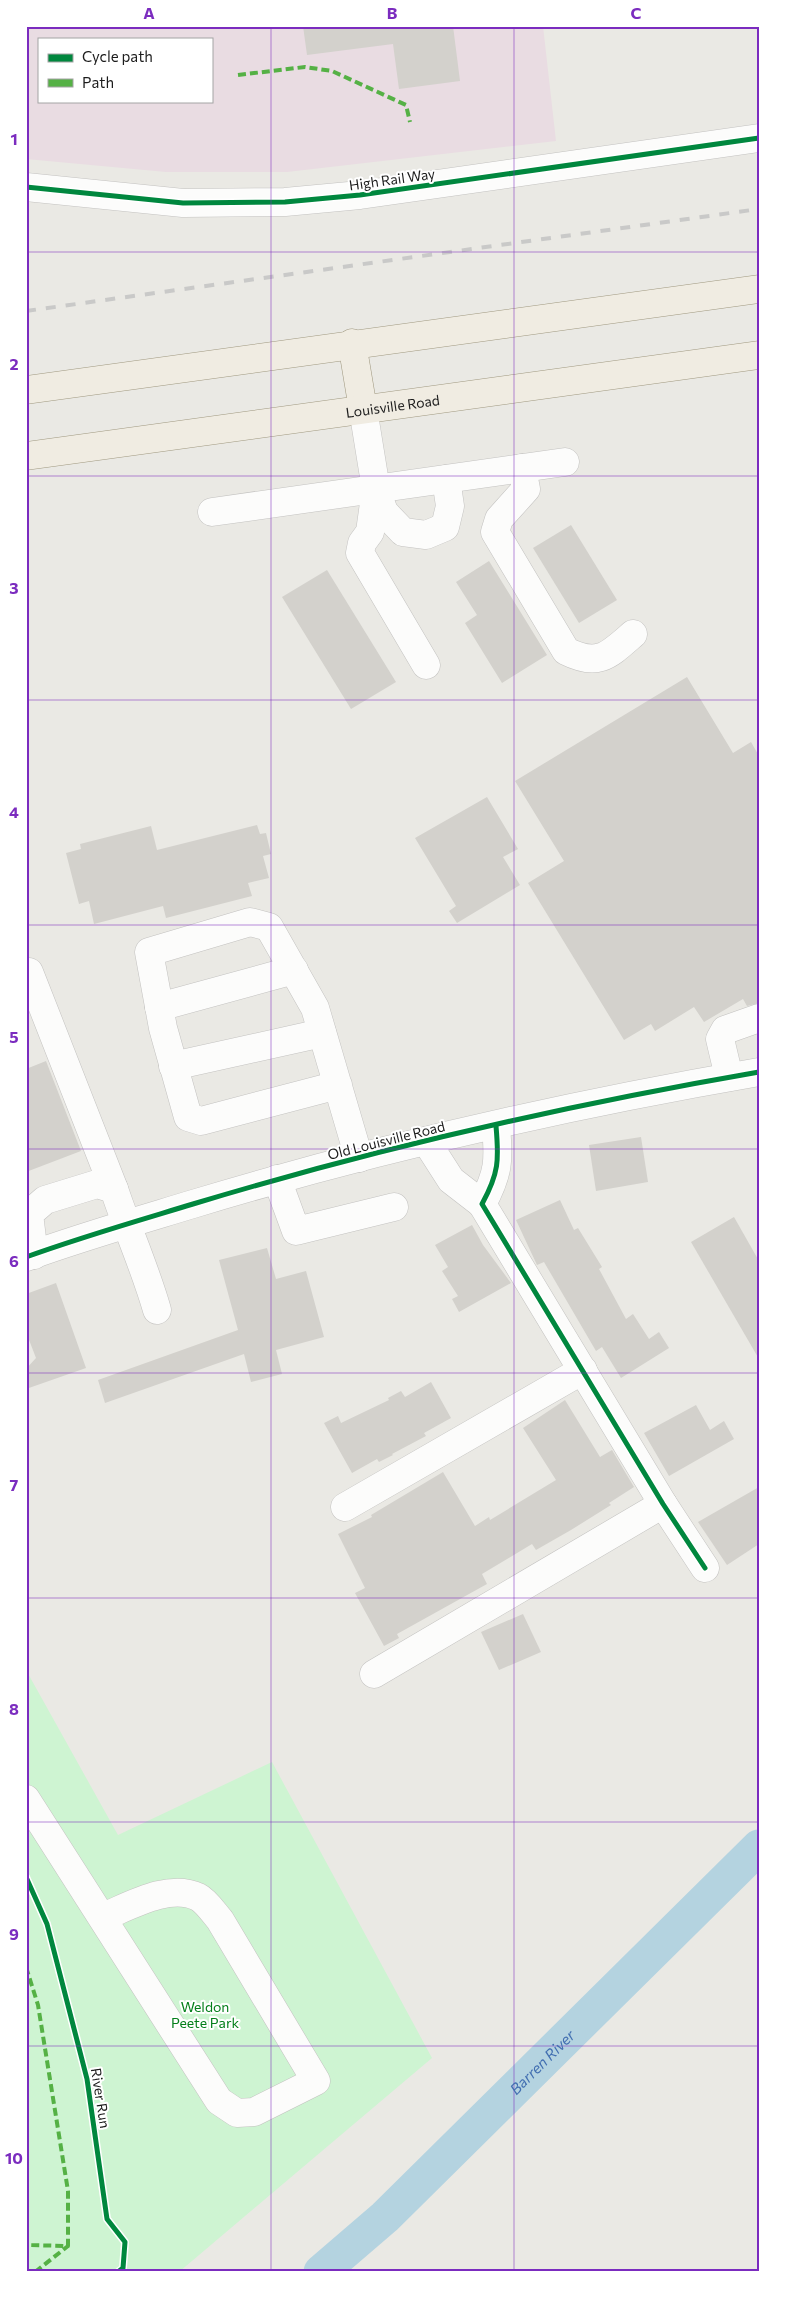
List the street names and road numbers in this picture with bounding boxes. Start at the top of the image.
street label: High Rail Way [348,165,436,193]
street label: Louisville Road [344,391,441,420]
street label: Old Louisville Road [326,1117,446,1163]
street label: River Run [88,2067,114,2129]

